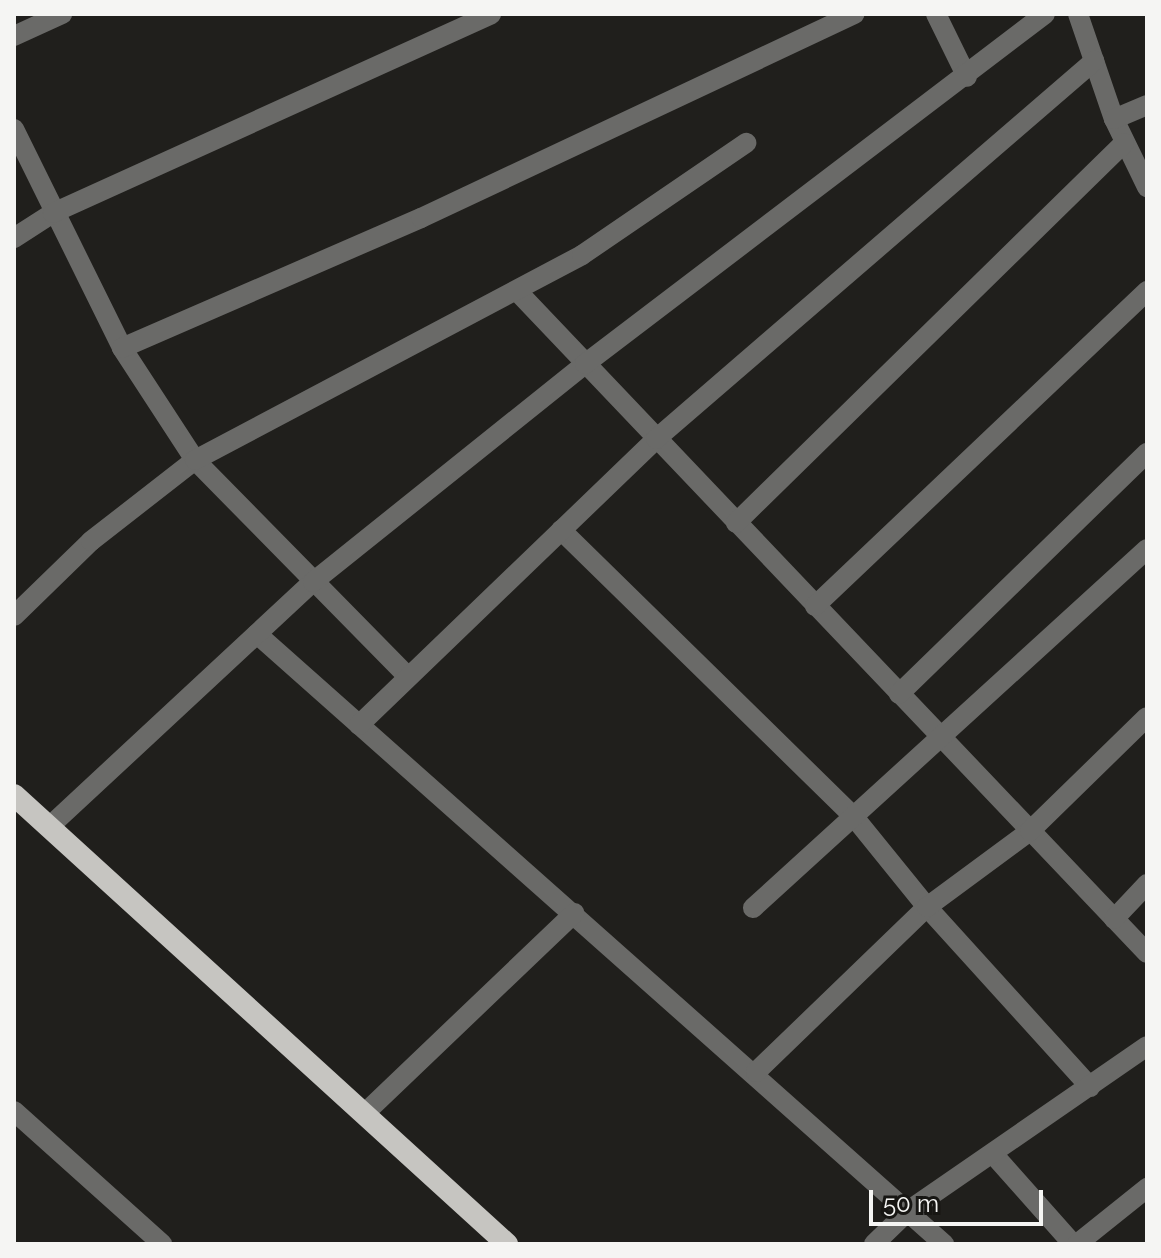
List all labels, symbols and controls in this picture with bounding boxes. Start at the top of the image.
scale bar [873,1174,1047,1224]
text: 50 m [883,1189,939,1218]

